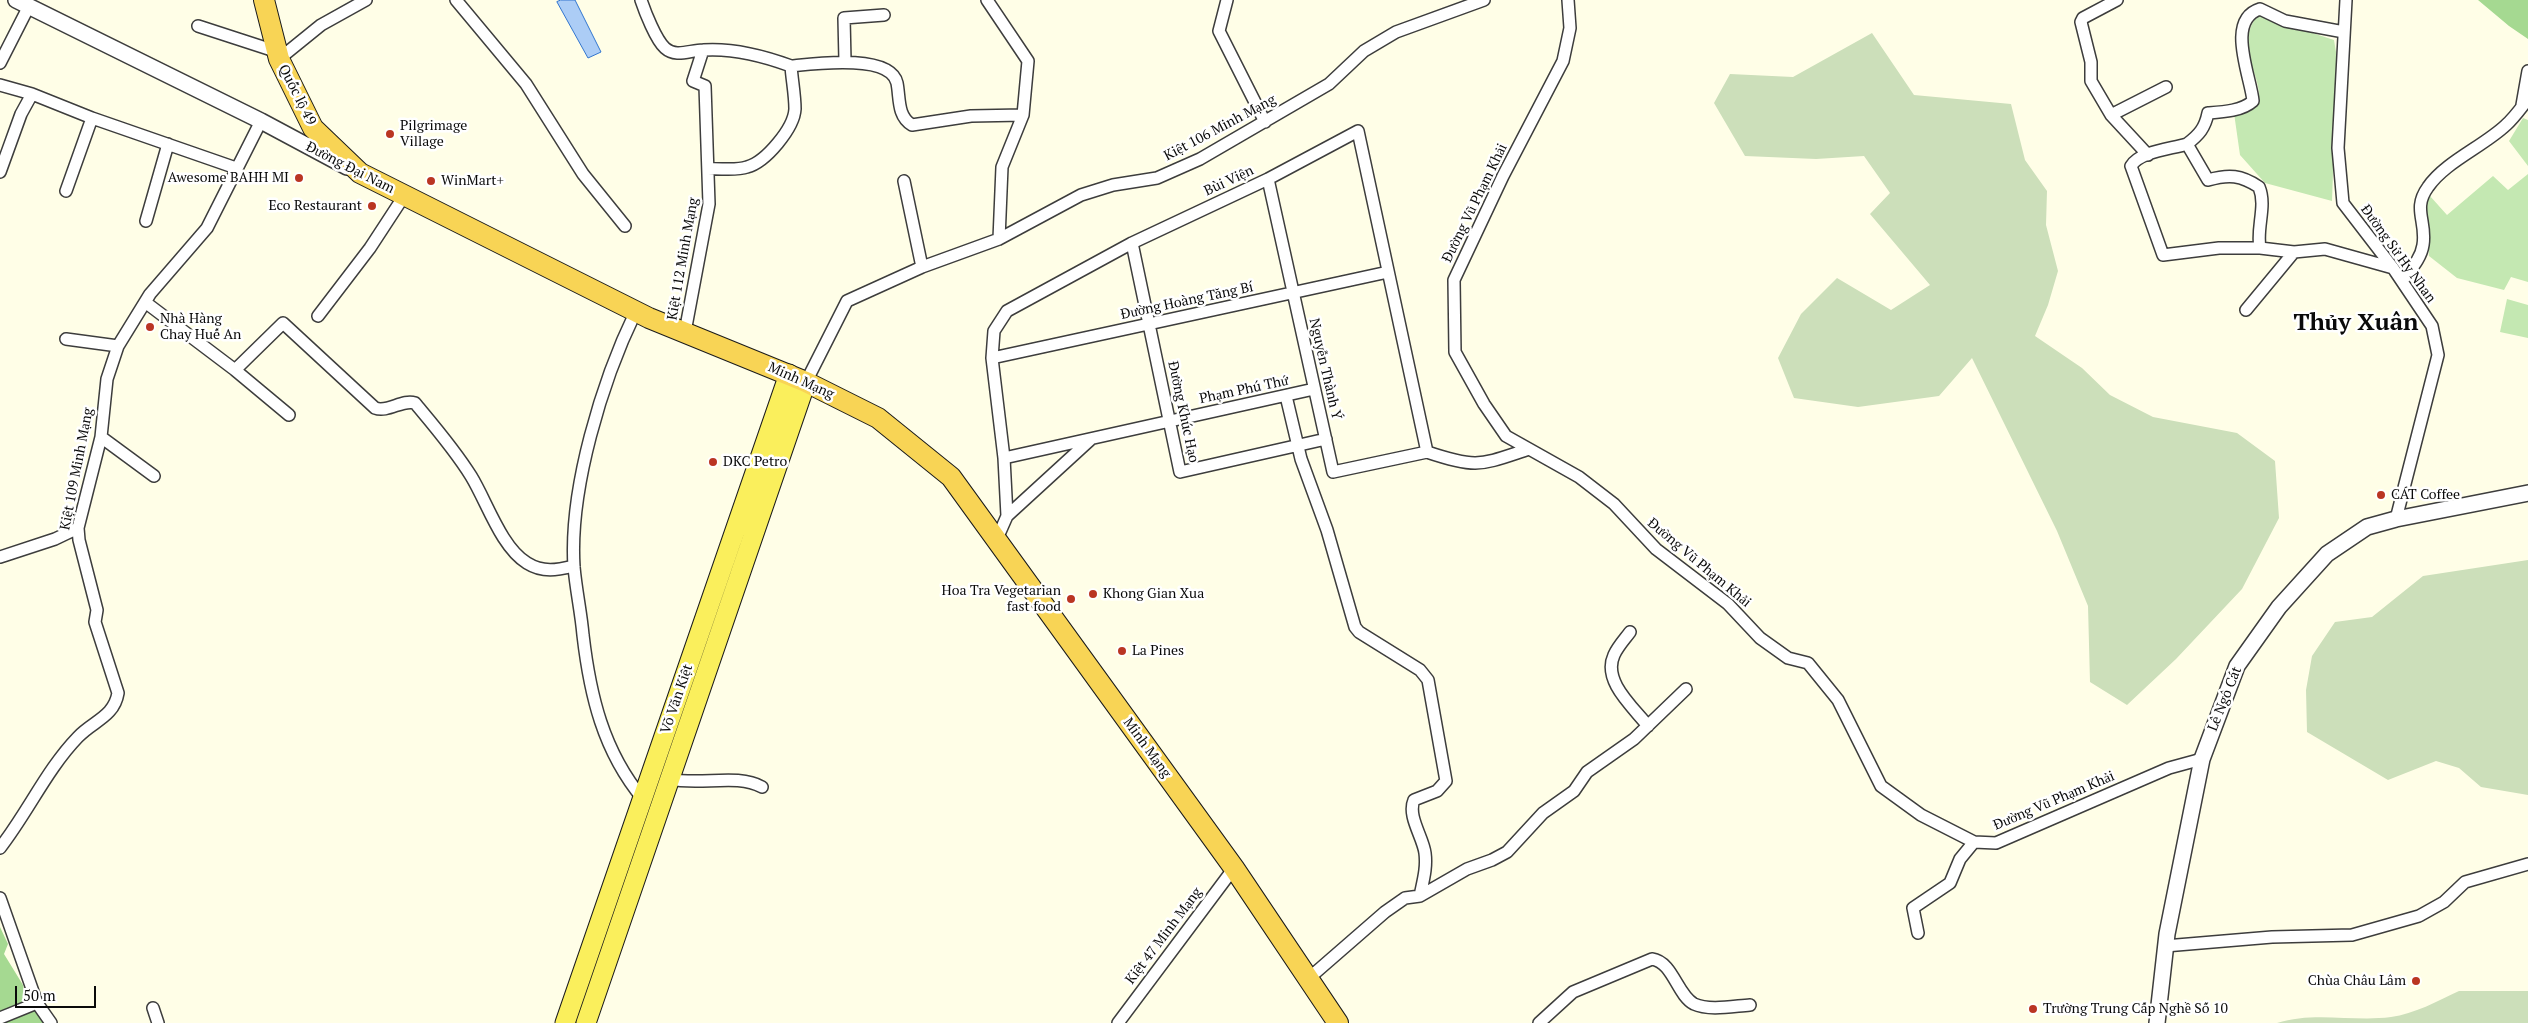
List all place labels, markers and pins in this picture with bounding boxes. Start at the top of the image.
place label: Pilgrimage Village [400,118,467,150]
marker: Pilgrimage Village [384,128,396,140]
place label: Awesome BAHH MI [168,170,289,186]
marker: Awesome BAHH MI [293,172,305,184]
place label: WinMart+ [441,173,504,189]
marker: WinMart+ [425,175,437,187]
place label: Eco Restaurant [268,198,362,214]
marker: Eco Restaurant [366,200,378,212]
place label: Nhà Hàng Chay Huế An [160,311,241,344]
marker: Nhà Hàng Chay Huế An [144,321,156,333]
place label: DKC Petro [723,454,787,470]
marker: DKC Petro [707,456,719,468]
place label: CÁT Coffee [2391,487,2460,503]
marker: CÁT Coffee [2375,489,2387,501]
place label: Hoa Tra Vegetarian fast food [942,583,1061,616]
place label: Khong Gian Xua [1103,586,1204,602]
marker: Khong Gian Xua [1087,588,1099,600]
marker: Hoa Tra Vegetarian fast food [1065,593,1077,605]
place label: La Pines [1132,643,1184,659]
marker: La Pines [1116,645,1128,657]
place label: Chùa Châu Lâm [2308,973,2406,989]
marker: Chùa Châu Lâm [2410,975,2422,987]
place label: Trường Trung Cấp Nghề Số 10 [2043,1001,2228,1017]
marker: Trường Trung Cấp Nghề Số 10 [2027,1003,2039,1015]

